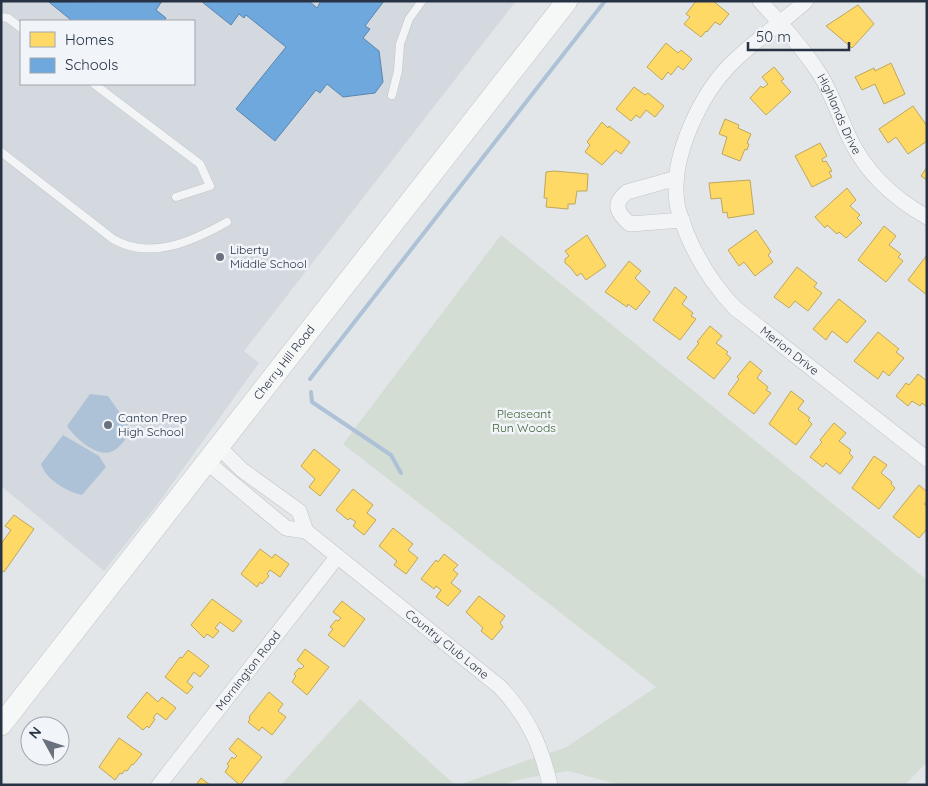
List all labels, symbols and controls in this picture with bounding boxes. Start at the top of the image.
legend [20,20,195,85]
scale bar [748,20,849,52]
text: 50 m [756,27,791,46]
text: Homes [65,30,114,49]
text: Schools [65,55,118,74]
street label: Highlands Drive [814,71,865,157]
place label: Liberty Middle School [230,242,307,271]
marker: Liberty Middle School [214,251,226,263]
street label: Cherry Hill Road [250,322,318,403]
street label: Merion Drive [757,323,822,378]
park label: Pleaseant Run Woods [492,406,556,435]
place label: Canton Prep High School [118,410,187,439]
marker: Canton Prep High School [102,419,114,431]
street label: Country Club Lane [402,606,492,682]
street label: Mornington Road [212,628,284,713]
north arrow [20,716,70,766]
text: N [25,723,45,742]

